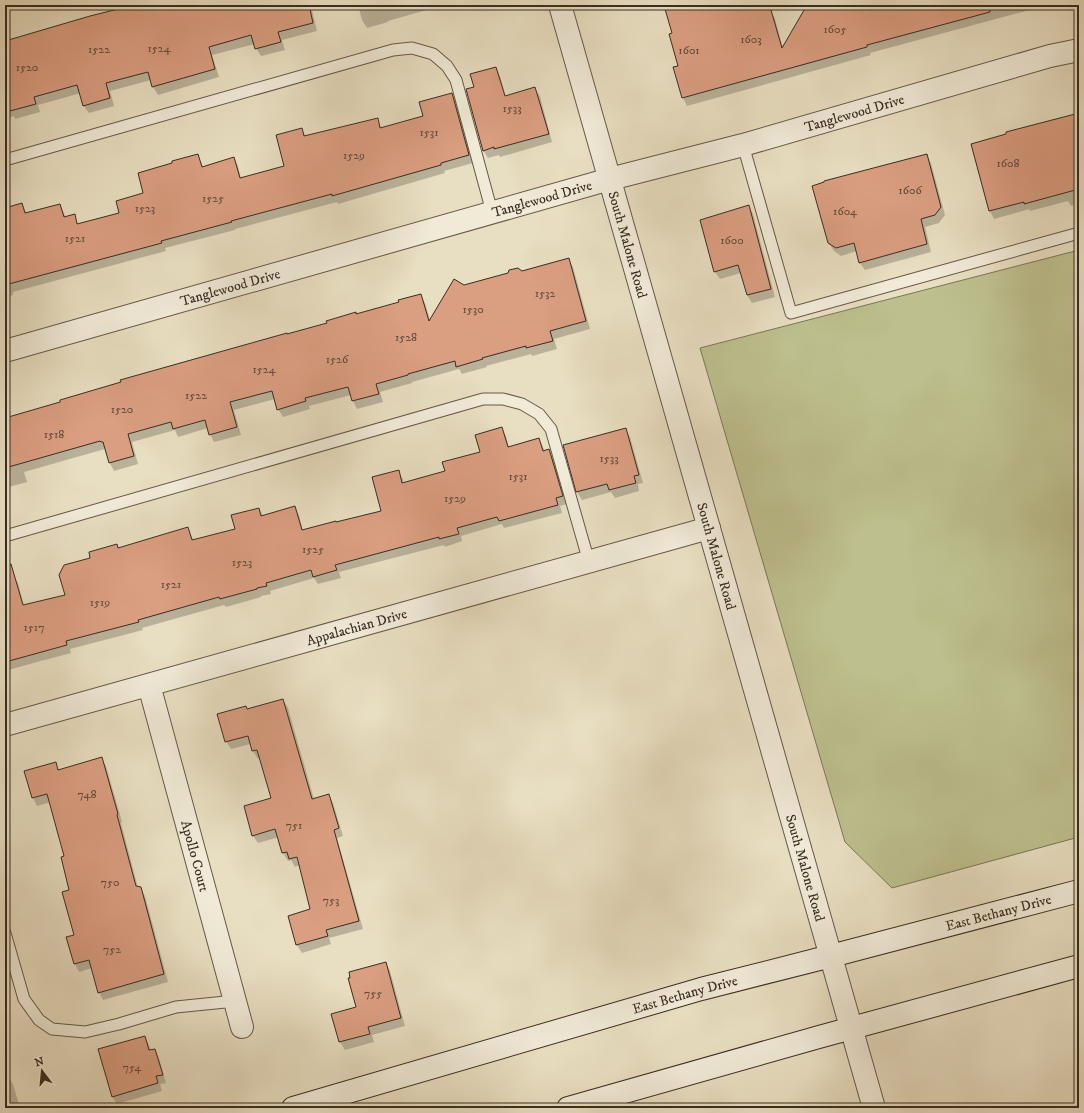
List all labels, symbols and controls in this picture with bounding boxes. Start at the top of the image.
house number: 1605 [823,22,847,37]
house number: 1603 [740,32,762,47]
house number: 1524 [147,41,172,56]
house number: 1522 [88,42,110,57]
house number: 1601 [678,43,700,58]
house number: 1520 [16,60,38,75]
street label: Tanglewood Drive [802,91,907,137]
house number: 1533 [502,101,522,116]
house number: 1531 [419,125,439,140]
house number: 1529 [343,148,365,163]
house number: 1608 [996,156,1020,171]
street label: Tanglewood Drive [490,177,594,222]
house number: 1606 [898,183,922,198]
street label: South Malone Road [603,189,651,300]
house number: 1525 [202,191,224,206]
house number: 1523 [135,201,155,216]
house number: 1604 [833,204,858,219]
house number: 1521 [65,231,85,246]
house number: 1600 [720,233,744,248]
street label: Tanglewood Drive [178,265,283,311]
house number: 1532 [535,286,555,301]
house number: 1530 [462,302,484,317]
house number: 1528 [395,330,417,345]
house number: 1526 [326,352,349,367]
house number: 1524 [252,362,277,377]
house number: 1522 [185,388,207,403]
house number: 1520 [111,402,133,417]
house number: 1518 [44,427,64,442]
house number: 1533 [599,451,619,466]
house number: 1531 [508,469,528,484]
house number: 1529 [444,491,466,506]
street label: South Malone Road [692,501,740,612]
house number: 1525 [302,542,324,557]
house number: 1523 [232,555,252,570]
house number: 1521 [161,577,181,592]
house number: 1519 [90,595,110,610]
street label: Appalachian Drive [304,605,409,650]
house number: 1517 [23,620,45,635]
house number: 748 [77,787,97,802]
street label: South Malone Road [781,812,828,924]
street label: Apollo Court [176,818,213,894]
house number: 751 [286,818,302,833]
house number: 750 [101,875,119,890]
street label: East Bethany Drive [944,891,1053,936]
house number: 753 [323,893,339,908]
house number: 752 [103,942,121,957]
street label: East Bethany Drive [630,972,740,1019]
house number: 755 [364,986,382,1001]
north arrow [22,1051,62,1091]
text: N [33,1054,46,1070]
house number: 754 [123,1060,142,1075]

